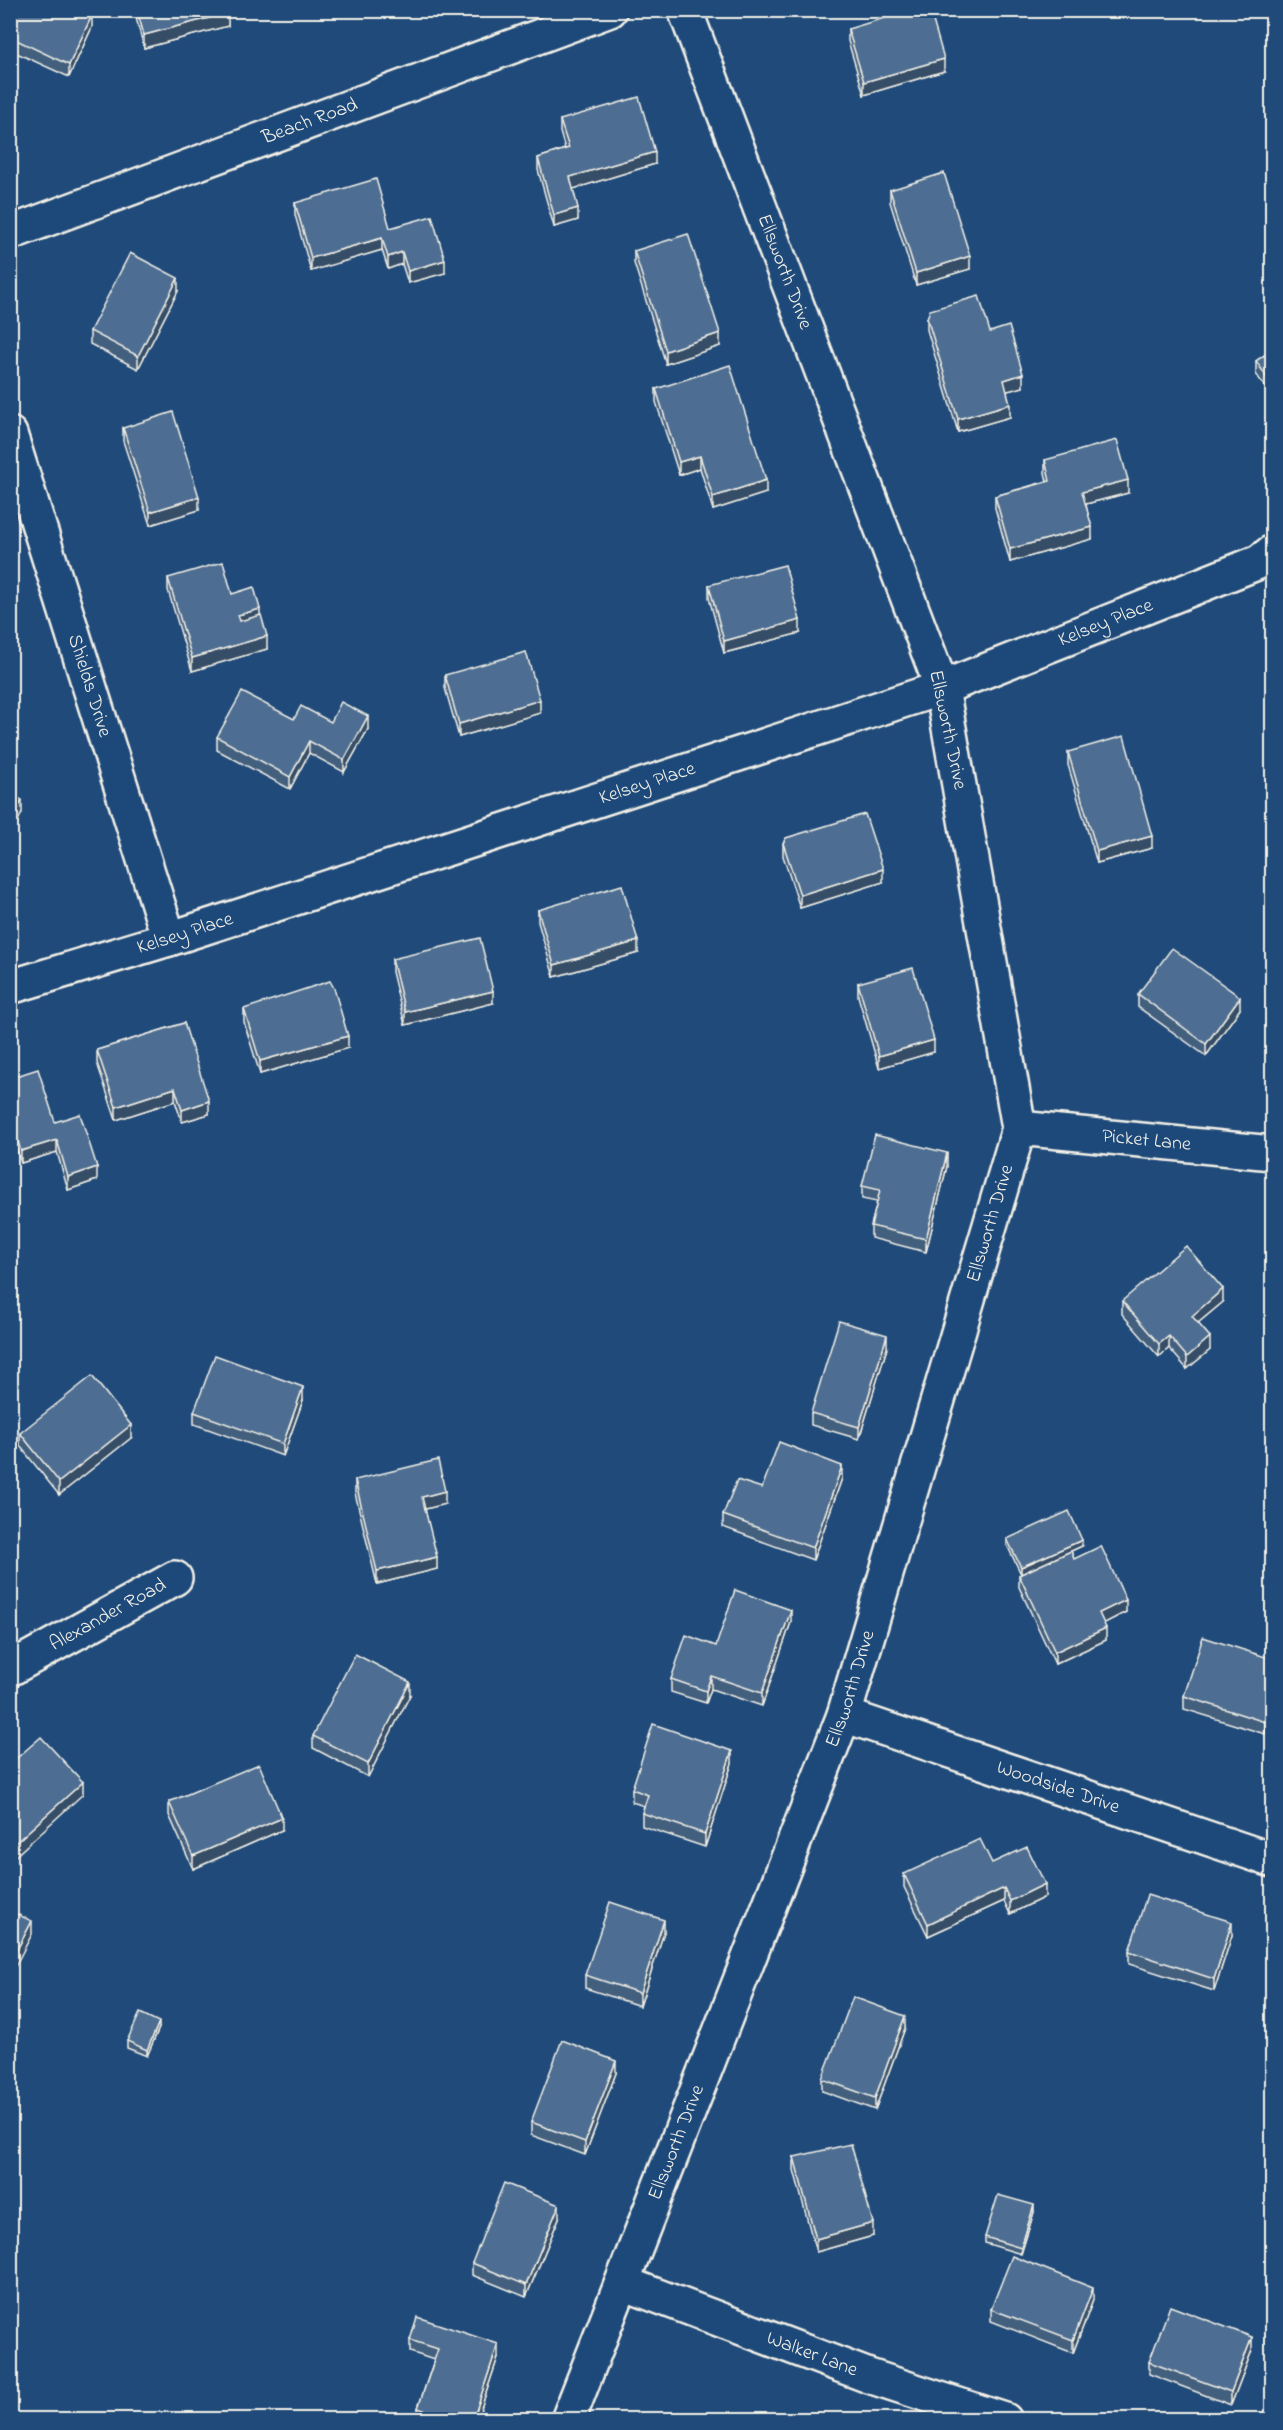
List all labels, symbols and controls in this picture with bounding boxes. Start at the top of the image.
street label: Beach Road [257,90,362,153]
street label: Ellsworth Drive [749,210,819,334]
street label: Kelsey Place [1054,591,1157,655]
street label: Shields Drive [59,631,119,741]
street label: Ellsworth Drive [920,668,974,792]
street label: Kelsey Place [595,754,699,813]
street label: Kelsey Place [133,905,237,962]
street label: Picket Lane [1100,1122,1192,1159]
street label: Ellsworth Drive [959,1161,1022,1286]
street label: Alexander Road [44,1571,172,1659]
street label: Ellsworth Drive [818,1627,883,1752]
street label: Woodside Drive [993,1753,1124,1822]
street label: Ellsworth Drive [641,2081,712,2204]
street label: Walker Lane [762,2324,862,2385]

